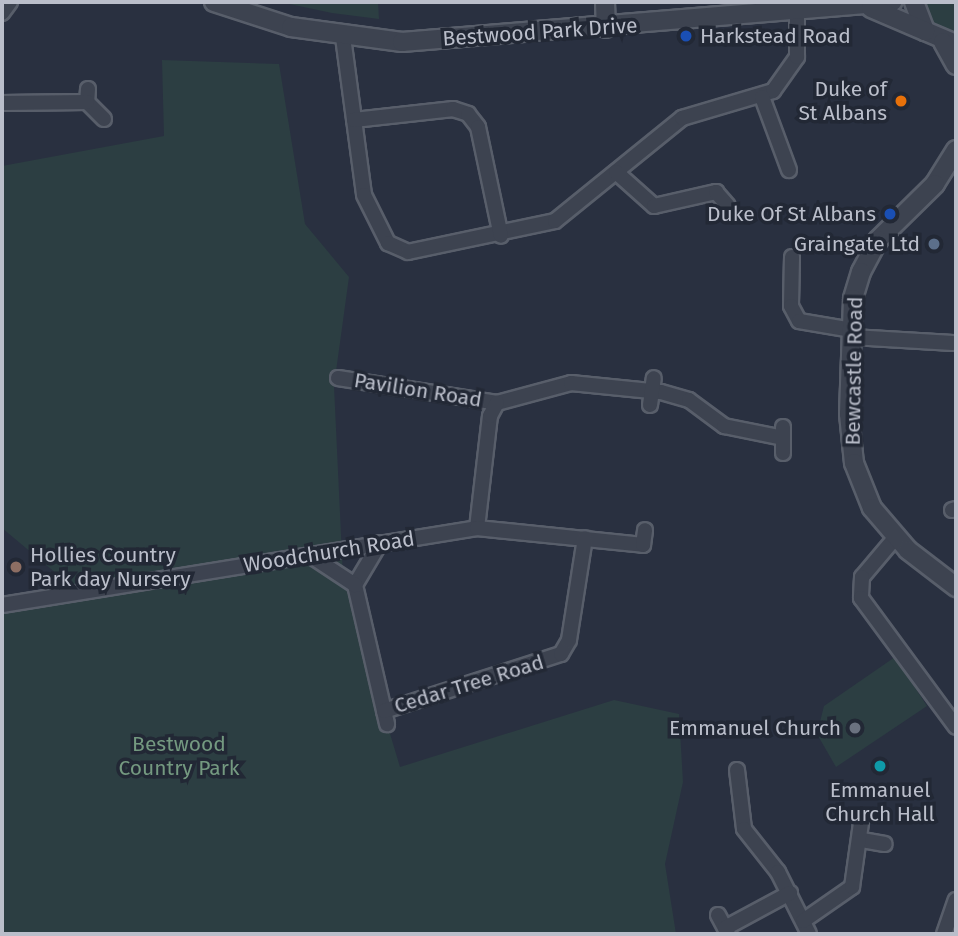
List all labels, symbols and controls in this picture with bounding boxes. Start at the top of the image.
street label: Bestwood Park Drive [442,13,638,51]
place label: Harkstead Road [700,23,851,49]
marker: Harkstead Road [678,28,694,44]
place label: Duke of St Albans [798,76,887,126]
marker: Duke of St Albans [893,93,909,109]
place label: Duke Of St Albans [707,201,876,227]
marker: Duke Of St Albans [882,206,898,222]
place label: Graingate Ltd [794,231,920,257]
marker: Graingate Ltd [926,236,942,252]
street label: Bewcastle Road [840,296,868,446]
street label: Pavilion Road [352,367,484,413]
street label: Woodchurch Road [242,526,416,578]
place label: Hollies Country Park day Nursery [30,542,191,592]
marker: Hollies Country Park day Nursery [8,559,24,575]
street label: Cedar Tree Road [391,649,547,719]
place label: Emmanuel Church [669,715,841,741]
marker: Emmanuel Church [847,720,863,736]
park label: Bestwood Country Park [118,731,240,781]
marker: Emmanuel Church Hall [872,758,888,774]
place label: Emmanuel Church Hall [825,777,935,827]

